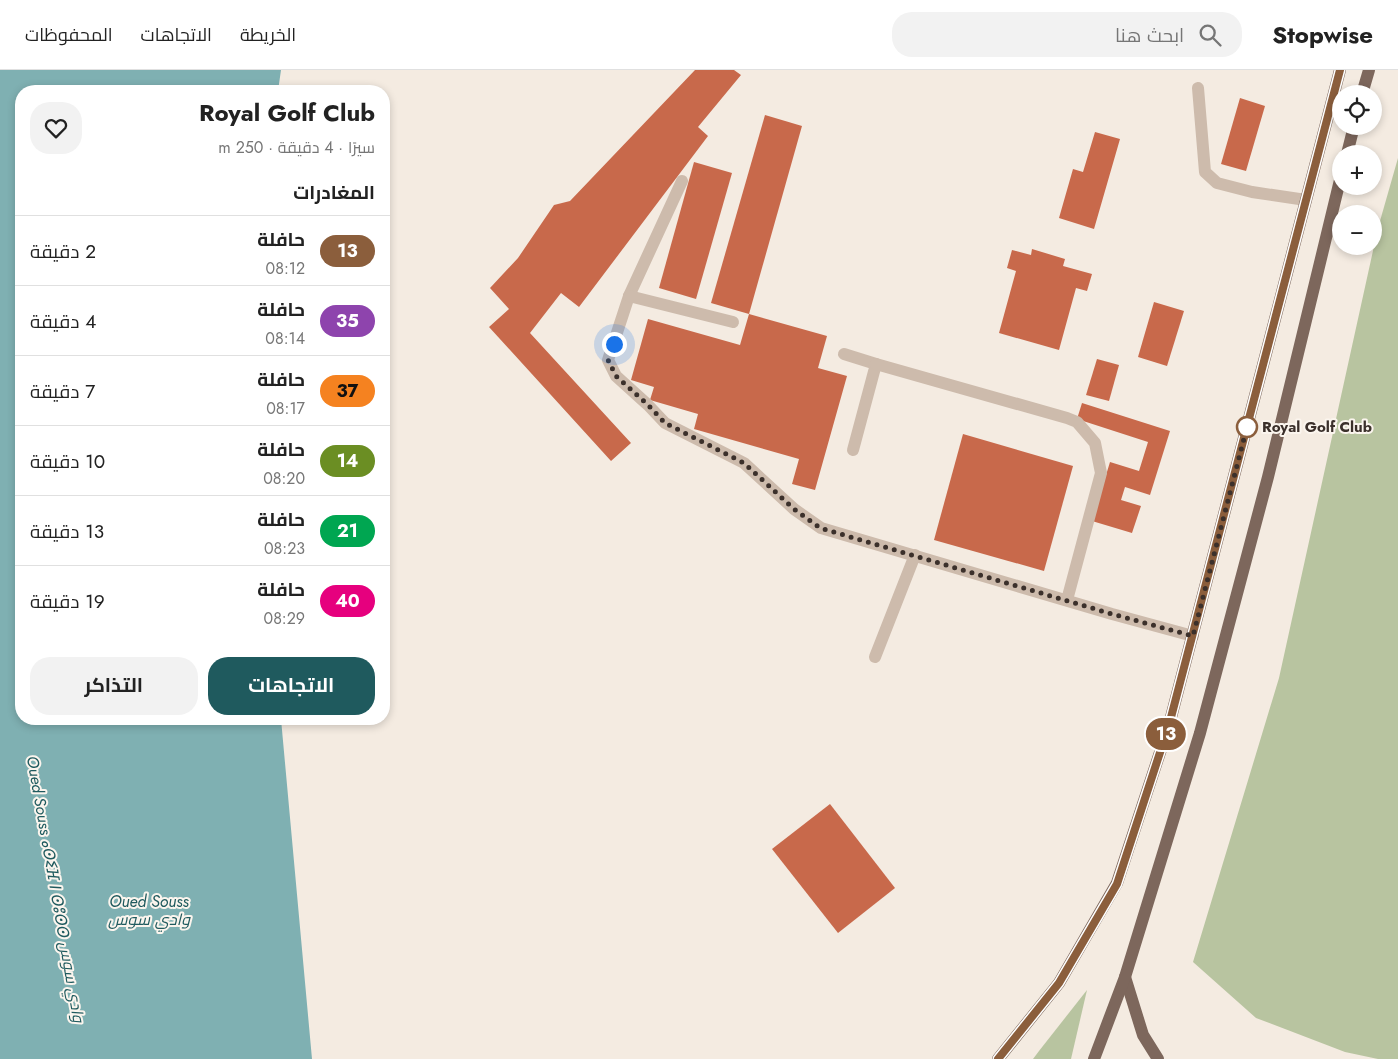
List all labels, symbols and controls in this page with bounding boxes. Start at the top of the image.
search box [892,12,1242,57]
text: Stopwise [1272,17,1373,52]
icon: search [1196,21,1224,49]
text: المحفوظات [25,22,113,48]
text: الاتجاهات [141,22,212,48]
text: الخريطة [240,22,296,48]
text: ابحث هنا [1115,22,1184,49]
map controls [1332,85,1382,255]
button: locate [1332,85,1382,135]
text: Royal Golf Club [199,95,375,130]
button: heart [30,102,82,154]
text: سيرًا · 4 دقيقة · 250 m [218,136,375,159]
button: + [1332,145,1382,195]
text: المغادرات [293,179,375,206]
button: − [1332,205,1382,255]
text: حافلة [257,226,305,253]
text: 2 دقيقة [30,238,96,265]
text: 13 [337,238,358,264]
text: 08:12 [266,257,305,280]
text: حافلة [257,296,305,323]
text: 4 دقيقة [30,308,96,335]
text: 35 [336,308,359,334]
text: 08:14 [265,327,305,350]
your location [602,332,627,357]
text: حافلة [257,366,305,393]
text: 7 دقيقة [30,378,95,405]
text: 37 [337,378,358,404]
text: 08:17 [266,397,305,420]
marker: Royal Golf Club [1236,416,1258,438]
place label: Royal Golf Club [1262,416,1372,438]
text: حافلة [257,436,305,463]
text: 10 دقيقة [30,448,105,475]
text: 14 [337,448,358,474]
text: 08:20 [263,467,305,490]
text: حافلة [257,506,305,533]
text: 13 دقيقة [30,518,104,545]
text: 21 [337,518,358,544]
text: 08:23 [264,537,305,560]
text: حافلة [257,576,305,603]
text: 19 دقيقة [30,588,105,615]
text: 40 [335,588,360,614]
text: 08:29 [264,607,305,630]
button: التذاكر [30,657,198,715]
button: الاتجاهات [208,657,375,715]
line badge: 13 [1144,718,1188,750]
text: 13 [1156,721,1176,747]
water label: Oued Souss ⴰⵙⵉⴼ ⵏ ⵙⵓⵙⵙ وادي سوس [20,754,90,1025]
water label: Oued Souss وادي سوس [108,890,191,932]

